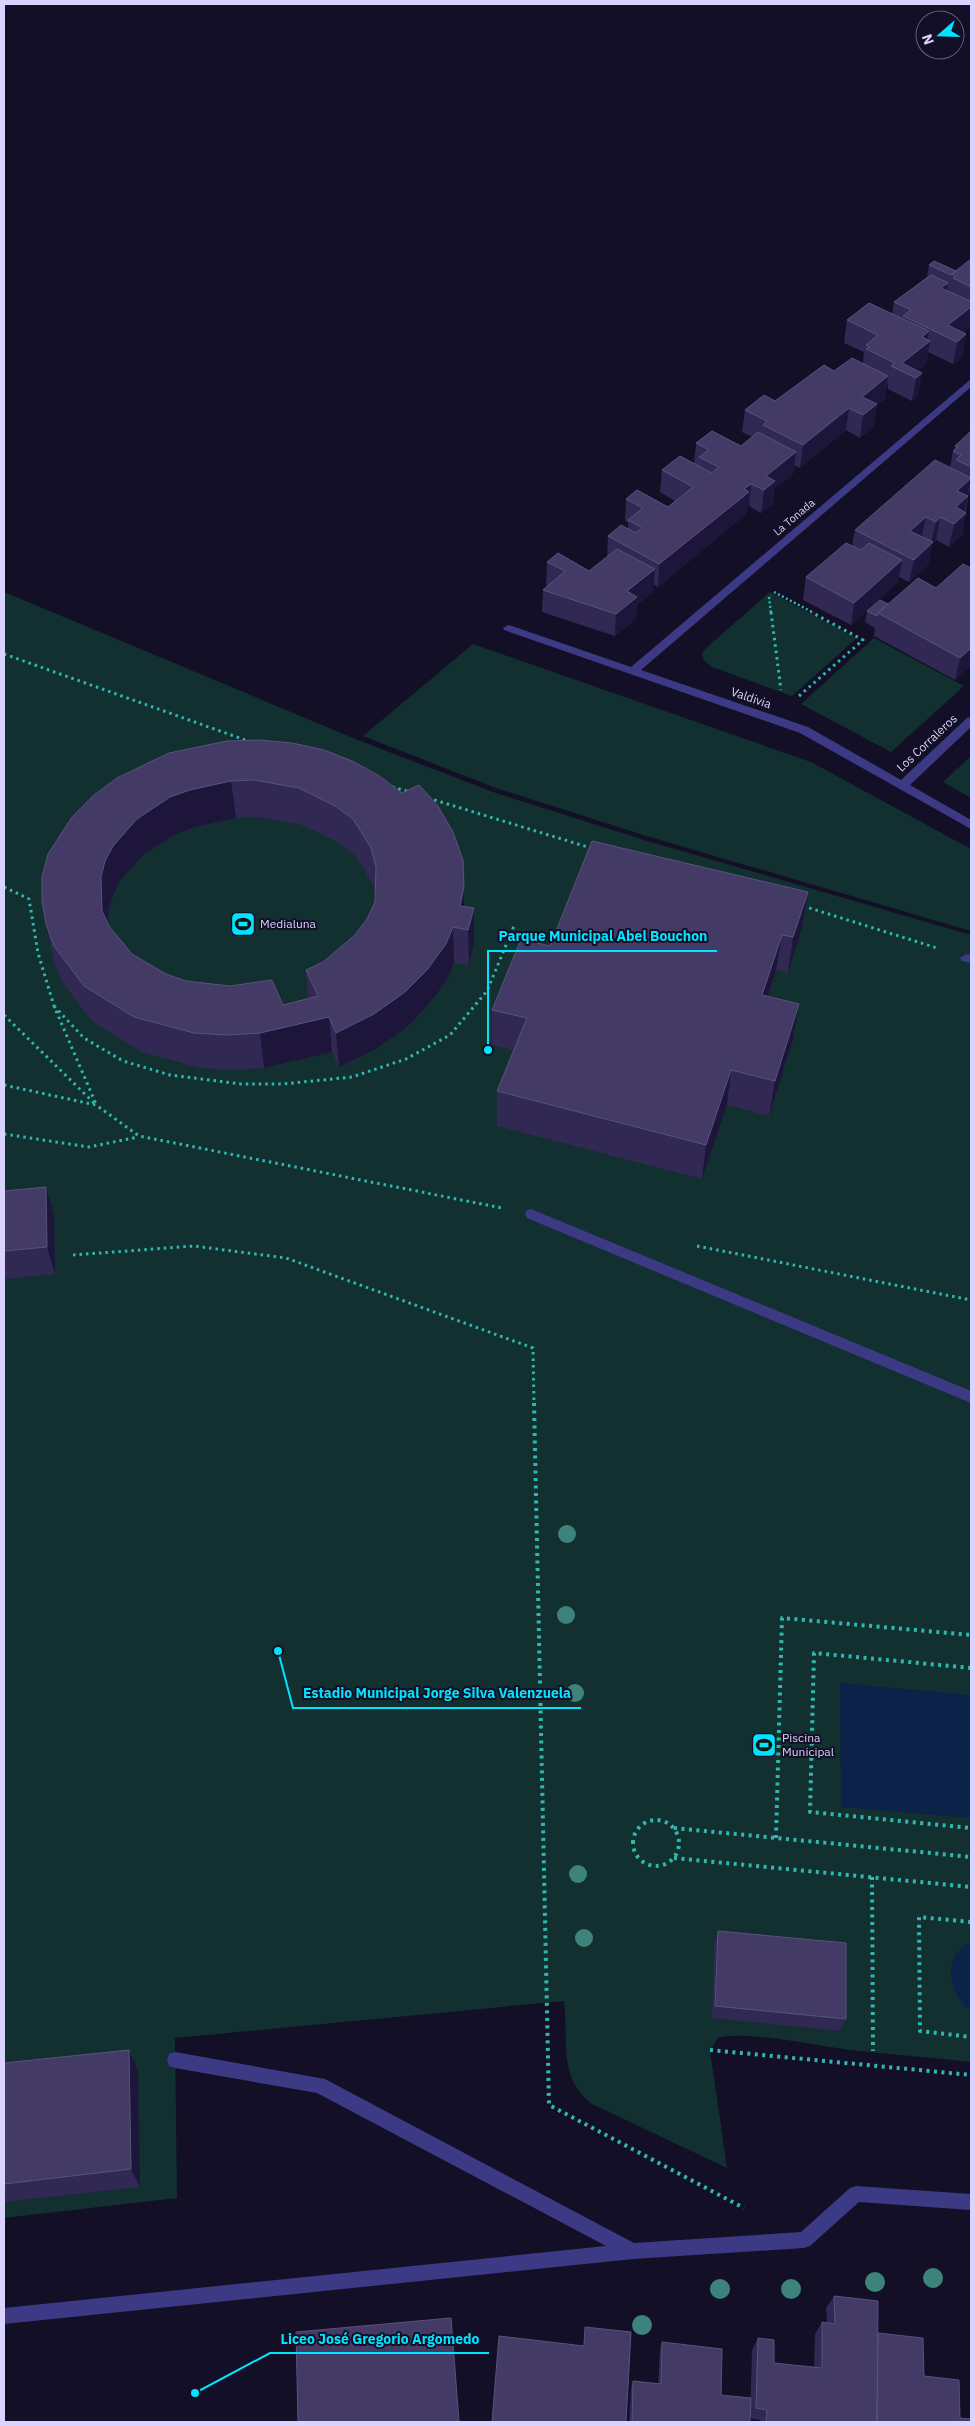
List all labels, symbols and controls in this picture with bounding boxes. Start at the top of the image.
north arrow [915,10,965,60]
text: N [918,32,938,47]
street label: La Tonada [770,495,818,538]
street label: Valdivia [729,684,774,712]
street label: Los Corraleros [893,711,960,775]
sports icon: Medialuna [230,911,256,937]
place label: Medialuna [260,916,317,931]
callout: Parque Municipal Abel Bouchon [488,922,717,951]
text: Parque Municipal Abel Bouchon [499,927,707,945]
callout: Estadio Municipal Jorge Silva Valenzuela [293,1679,581,1708]
text: Estadio Municipal Jorge Silva Valenzuela [303,1684,571,1702]
place label: Piscina Municipal [782,1730,834,1759]
sports icon: Piscina Municipal [751,1732,777,1758]
callout: Liceo José Gregorio Argomedo [270,2324,489,2353]
text: Liceo José Gregorio Argomedo [281,2330,480,2348]

